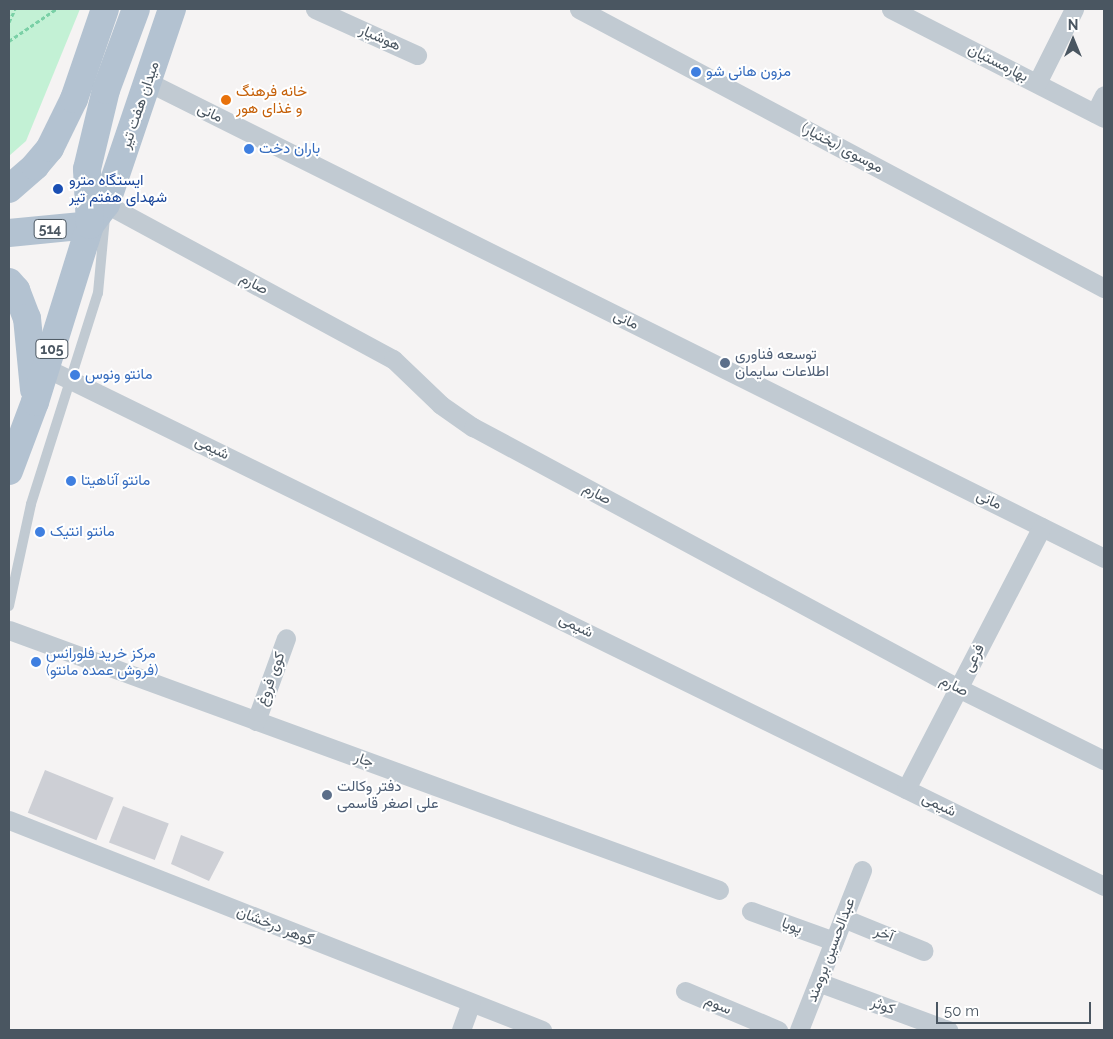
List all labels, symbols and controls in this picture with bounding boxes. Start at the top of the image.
north arrow [1048,15,1098,65]
text: N [1068,17,1078,33]
street label: هوشیار [357,21,403,55]
street label: بهارمستیان [965,40,1031,86]
street label: میدان هفت تیر [117,59,163,151]
place label: مزون هانی شو [706,63,791,81]
marker: مزون هانی شو [690,66,702,78]
place label: خانه فرهنگ و غذای هور [236,82,307,117]
marker: خانه فرهنگ و غذای هور [220,94,232,106]
street label: مانی [194,99,226,127]
street label: موسوی (بختیار) [798,119,886,177]
place label: باران دخت [259,140,320,158]
marker: باران دخت [243,143,255,155]
place label: ایستگاه مترو شهدای هفتم تیر [69,171,167,206]
marker: ایستگاه مترو شهدای هفتم تیر [51,182,65,196]
road number: 514 [32,218,68,240]
street label: صارم [237,269,271,299]
street label: مانی [610,306,642,334]
road number: 105 [34,338,70,360]
place label: توسعه فناوری اطلاعات سایمان [735,345,829,380]
marker: توسعه فناوری اطلاعات سایمان [719,357,731,369]
place label: مانتو ونوس [85,366,152,384]
marker: مانتو ونوس [69,369,81,381]
street label: شیمی [192,432,232,464]
place label: مانتو آناهیتا [81,472,150,490]
marker: مانتو آناهیتا [65,475,77,487]
street label: صارم [580,479,614,509]
street label: مانی [973,486,1005,514]
place label: مانتو انتیک [50,523,115,541]
marker: مانتو انتیک [34,526,46,538]
street label: شیمی [556,610,596,642]
street label: فرعی [959,641,989,675]
place label: مرکز خرید فلورانس (فروش عمده مانتو) [46,644,158,679]
street label: کوی فروغ [253,650,289,708]
marker: مرکز خرید فلورانس (فروش عمده مانتو) [30,656,42,668]
street label: صارم [937,671,971,701]
street label: جار [352,748,376,772]
place label: دفتر وکالت علی اصغر قاسمی [337,777,439,812]
marker: دفتر وکالت علی اصغر قاسمی [321,789,333,801]
street label: شیمی [919,789,959,821]
street label: عبدالحسین برومند [803,895,859,1005]
street label: گوهر درخشان [234,902,316,950]
street label: پویا [779,914,805,938]
street label: آخر [872,922,896,946]
street label: سوم [702,991,734,1019]
scale bar [938,992,1093,1024]
street label: کوثر [869,993,897,1019]
text: 50 m [944,1002,979,1020]

